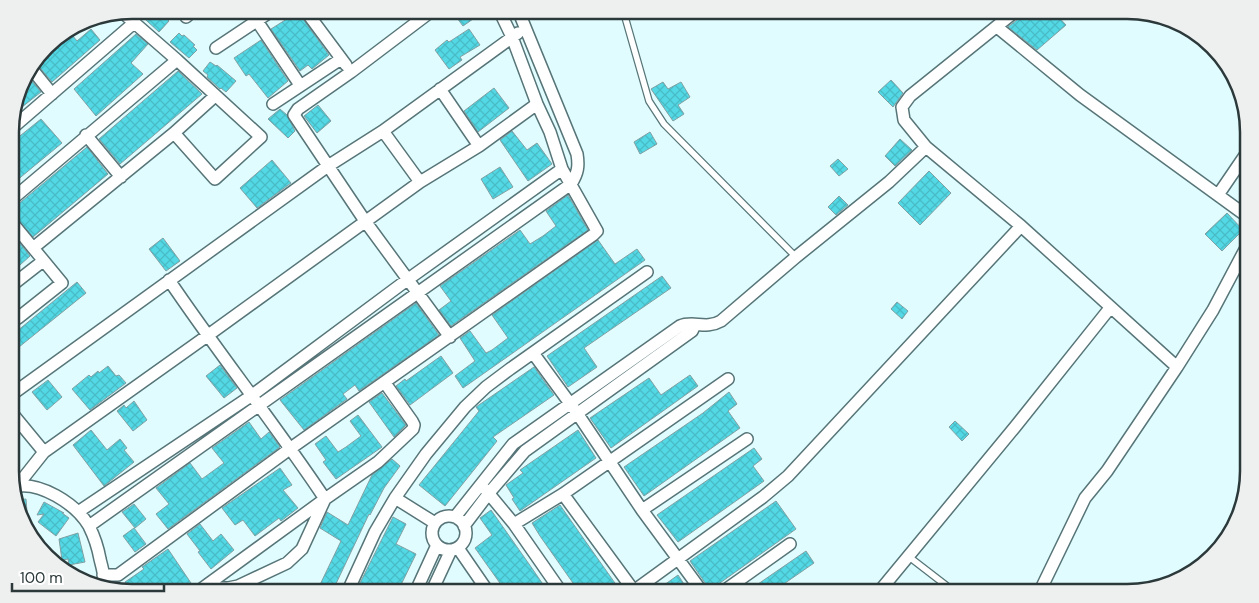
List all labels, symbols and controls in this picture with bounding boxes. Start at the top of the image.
scale bar [12,560,165,592]
text: 100 m [20,568,63,588]

